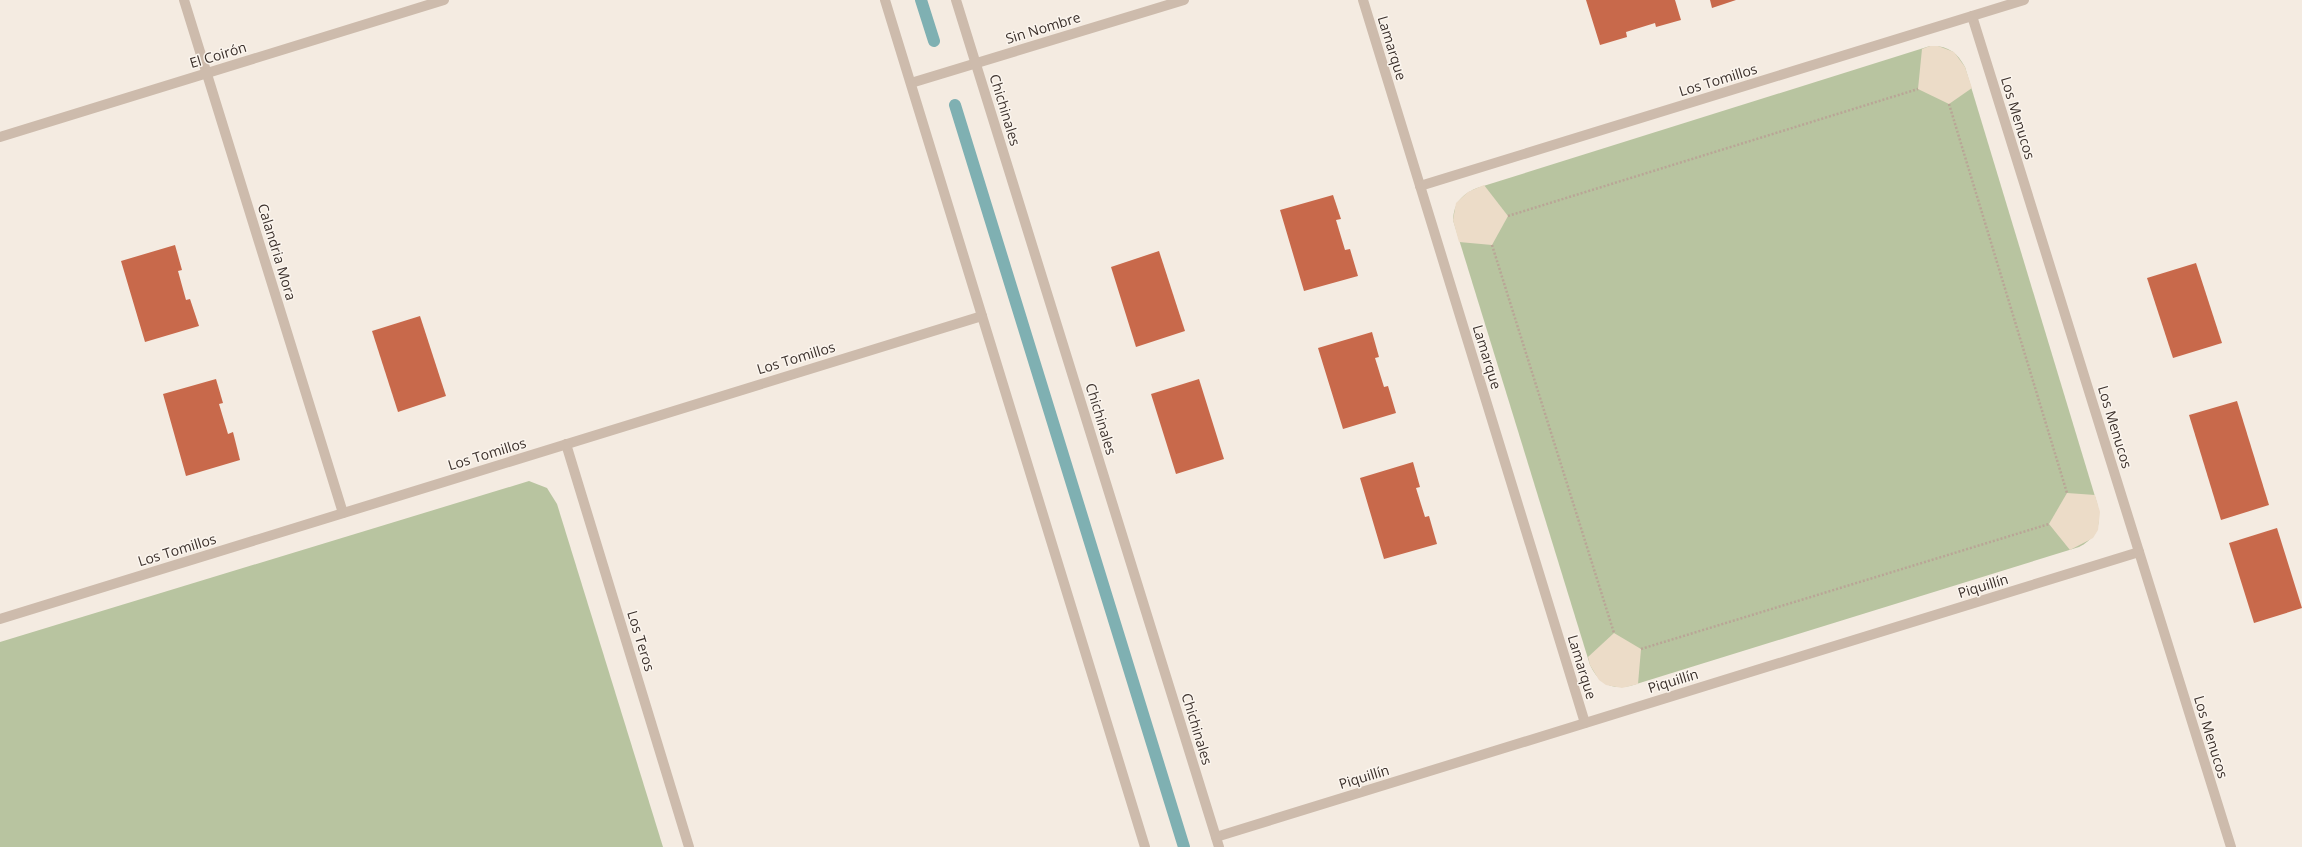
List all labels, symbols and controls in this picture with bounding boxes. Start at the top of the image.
street label: Sin Nombre [1003,7,1083,48]
street label: Lamarque [1374,13,1411,83]
street label: El Coirón [187,37,249,72]
street label: Los Tomillos [1676,59,1760,100]
street label: Chichinales [986,72,1026,148]
street label: Los Menucos [1997,74,2040,162]
street label: Calandria Mora [254,201,301,303]
street label: Lamarque [1469,322,1506,392]
street label: Los Tomillos [754,337,838,378]
street label: Chichinales [1082,381,1122,457]
street label: Los Menucos [2094,383,2137,471]
street label: Los Tomillos [445,433,529,474]
street label: Los Tomillos [135,529,219,570]
street label: Piquillín [1955,569,2010,602]
street label: Los Teros [623,608,660,674]
street label: Lamarque [1564,632,1601,702]
street label: Piquillín [1645,664,1700,697]
street label: Chichinales [1178,691,1218,767]
street label: Los Menucos [2190,693,2233,781]
street label: Piquillín [1336,760,1391,793]

